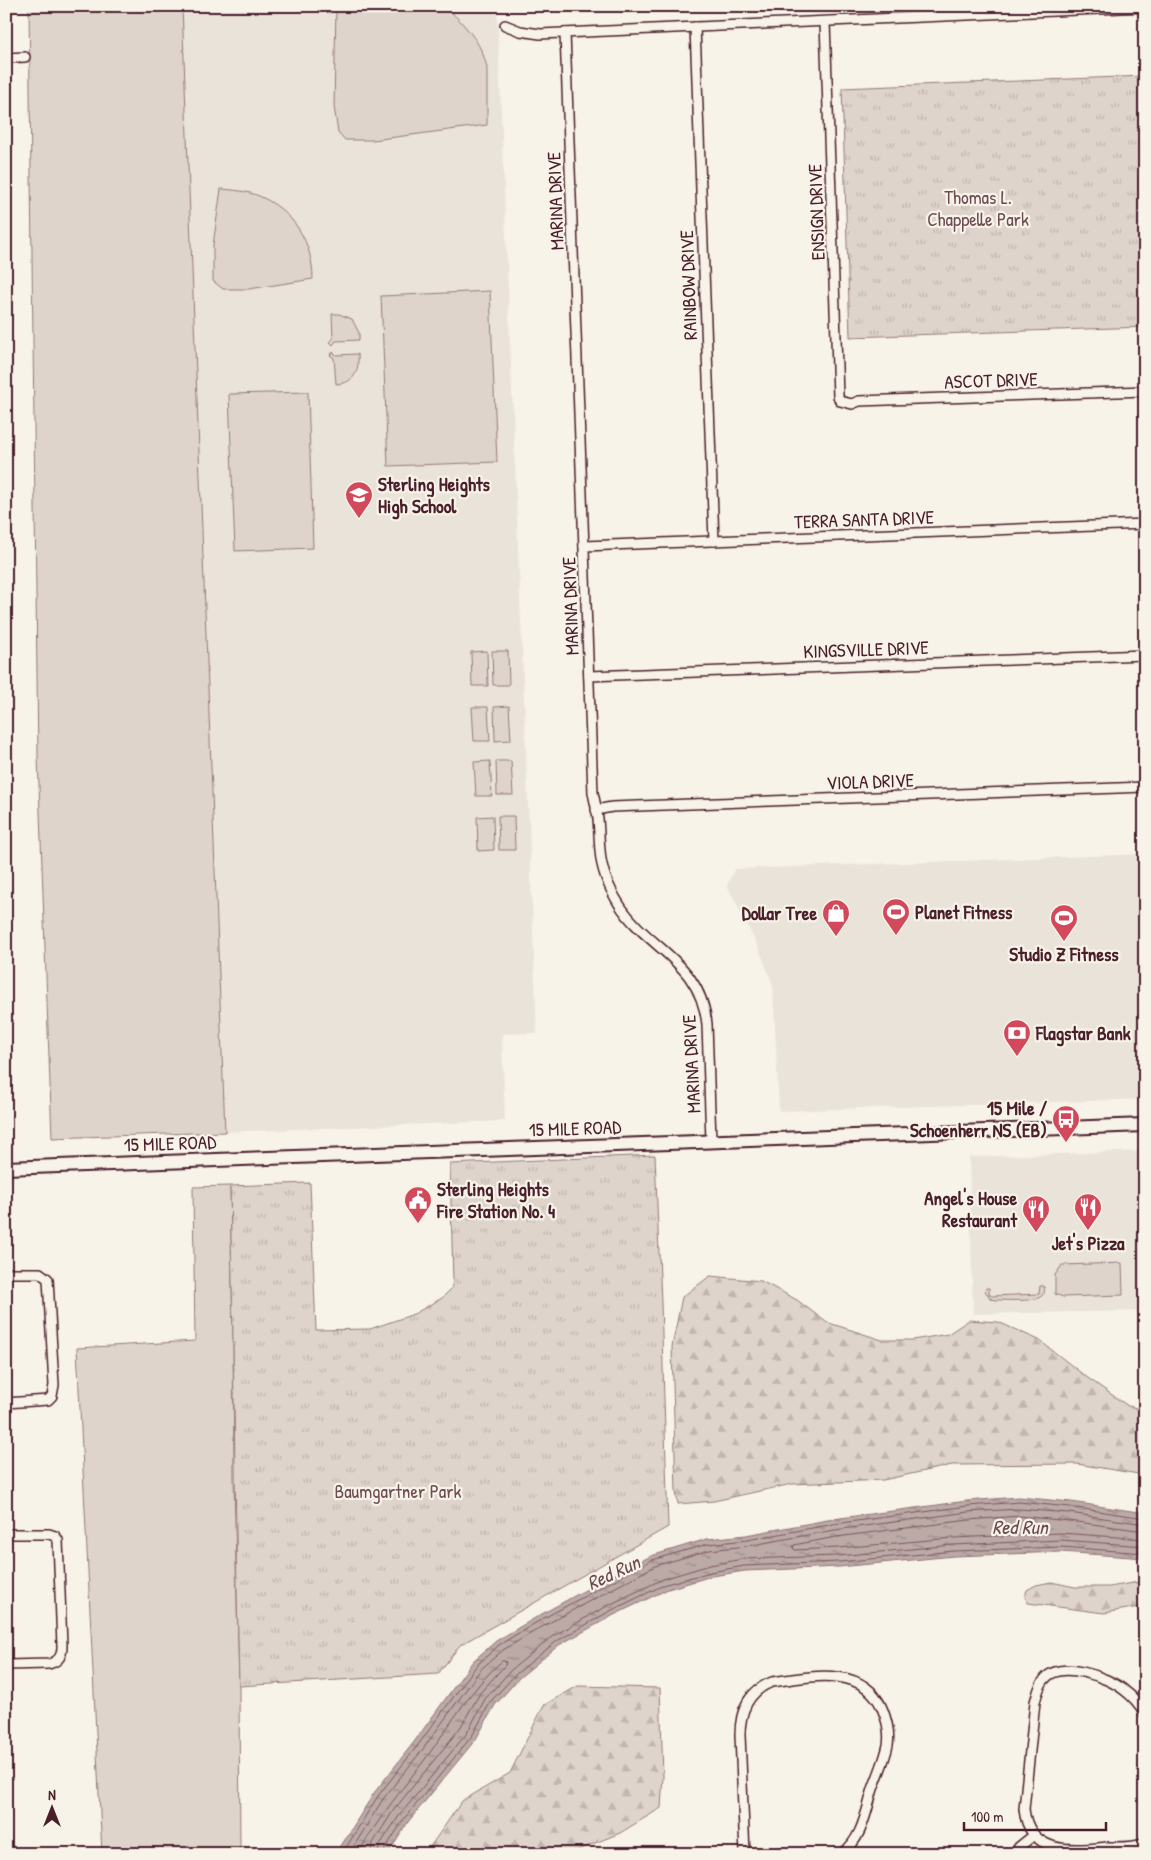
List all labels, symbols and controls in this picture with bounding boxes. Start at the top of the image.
street label: MARINA DRIVE [540,151,570,251]
street label: ENSIGN DRIVE [801,163,831,261]
park label: Thomas L. Chappelle Park [927,184,1029,232]
street label: RAINBOW DRIVE [673,229,703,340]
street label: ASCOT DRIVE [944,365,1039,395]
place label: Sterling Heights High School [378,471,491,520]
school or university icon: Sterling Heights High School [344,480,374,519]
street label: TERRA SANTA DRIVE [794,504,935,534]
street label: MARINA DRIVE [555,556,585,656]
street label: KINGSVILLE DRIVE [803,634,930,664]
street label: VIOLA DRIVE [826,766,915,796]
sports icon: Planet Fitness [881,897,911,936]
shop icon: Dollar Tree [821,898,851,937]
place label: Planet Fitness [915,899,1013,925]
place label: Dollar Tree [742,900,817,926]
sports icon: Studio Z Fitness [1049,903,1079,942]
place label: Studio Z Fitness [1009,941,1119,967]
street label: MARINA DRIVE [675,1013,707,1114]
bank icon: Flagstar Bank [1002,1018,1032,1057]
place label: Flagstar Bank [1035,1020,1131,1047]
place label: 15 Mile / Schoenherr NS (EB) [910,1095,1047,1143]
bus stop icon: 15 Mile / Schoenherr NS (EB) [1051,1104,1081,1143]
street label: 15 MILE ROAD [528,1113,622,1143]
street label: 15 MILE ROAD [123,1128,217,1158]
place label: Sterling Heights Fire Station No. 4 [436,1176,555,1224]
public building icon: Sterling Heights Fire Station No. 4 [403,1185,433,1224]
place label: Angel's House Restaurant [924,1185,1018,1233]
restaurant icon: Jet's Pizza [1073,1192,1103,1231]
restaurant icon: Angel's House Restaurant [1021,1194,1051,1233]
place label: Jet's Pizza [1051,1230,1125,1256]
park label: Baumgartner Park [335,1478,462,1504]
water label: Red Run [992,1513,1050,1540]
water label: Red Run [582,1547,646,1596]
north arrow [28,1782,78,1832]
text: N [48,1785,56,1804]
scale bar [964,1800,1106,1832]
text: 100 m [971,1806,1004,1827]

